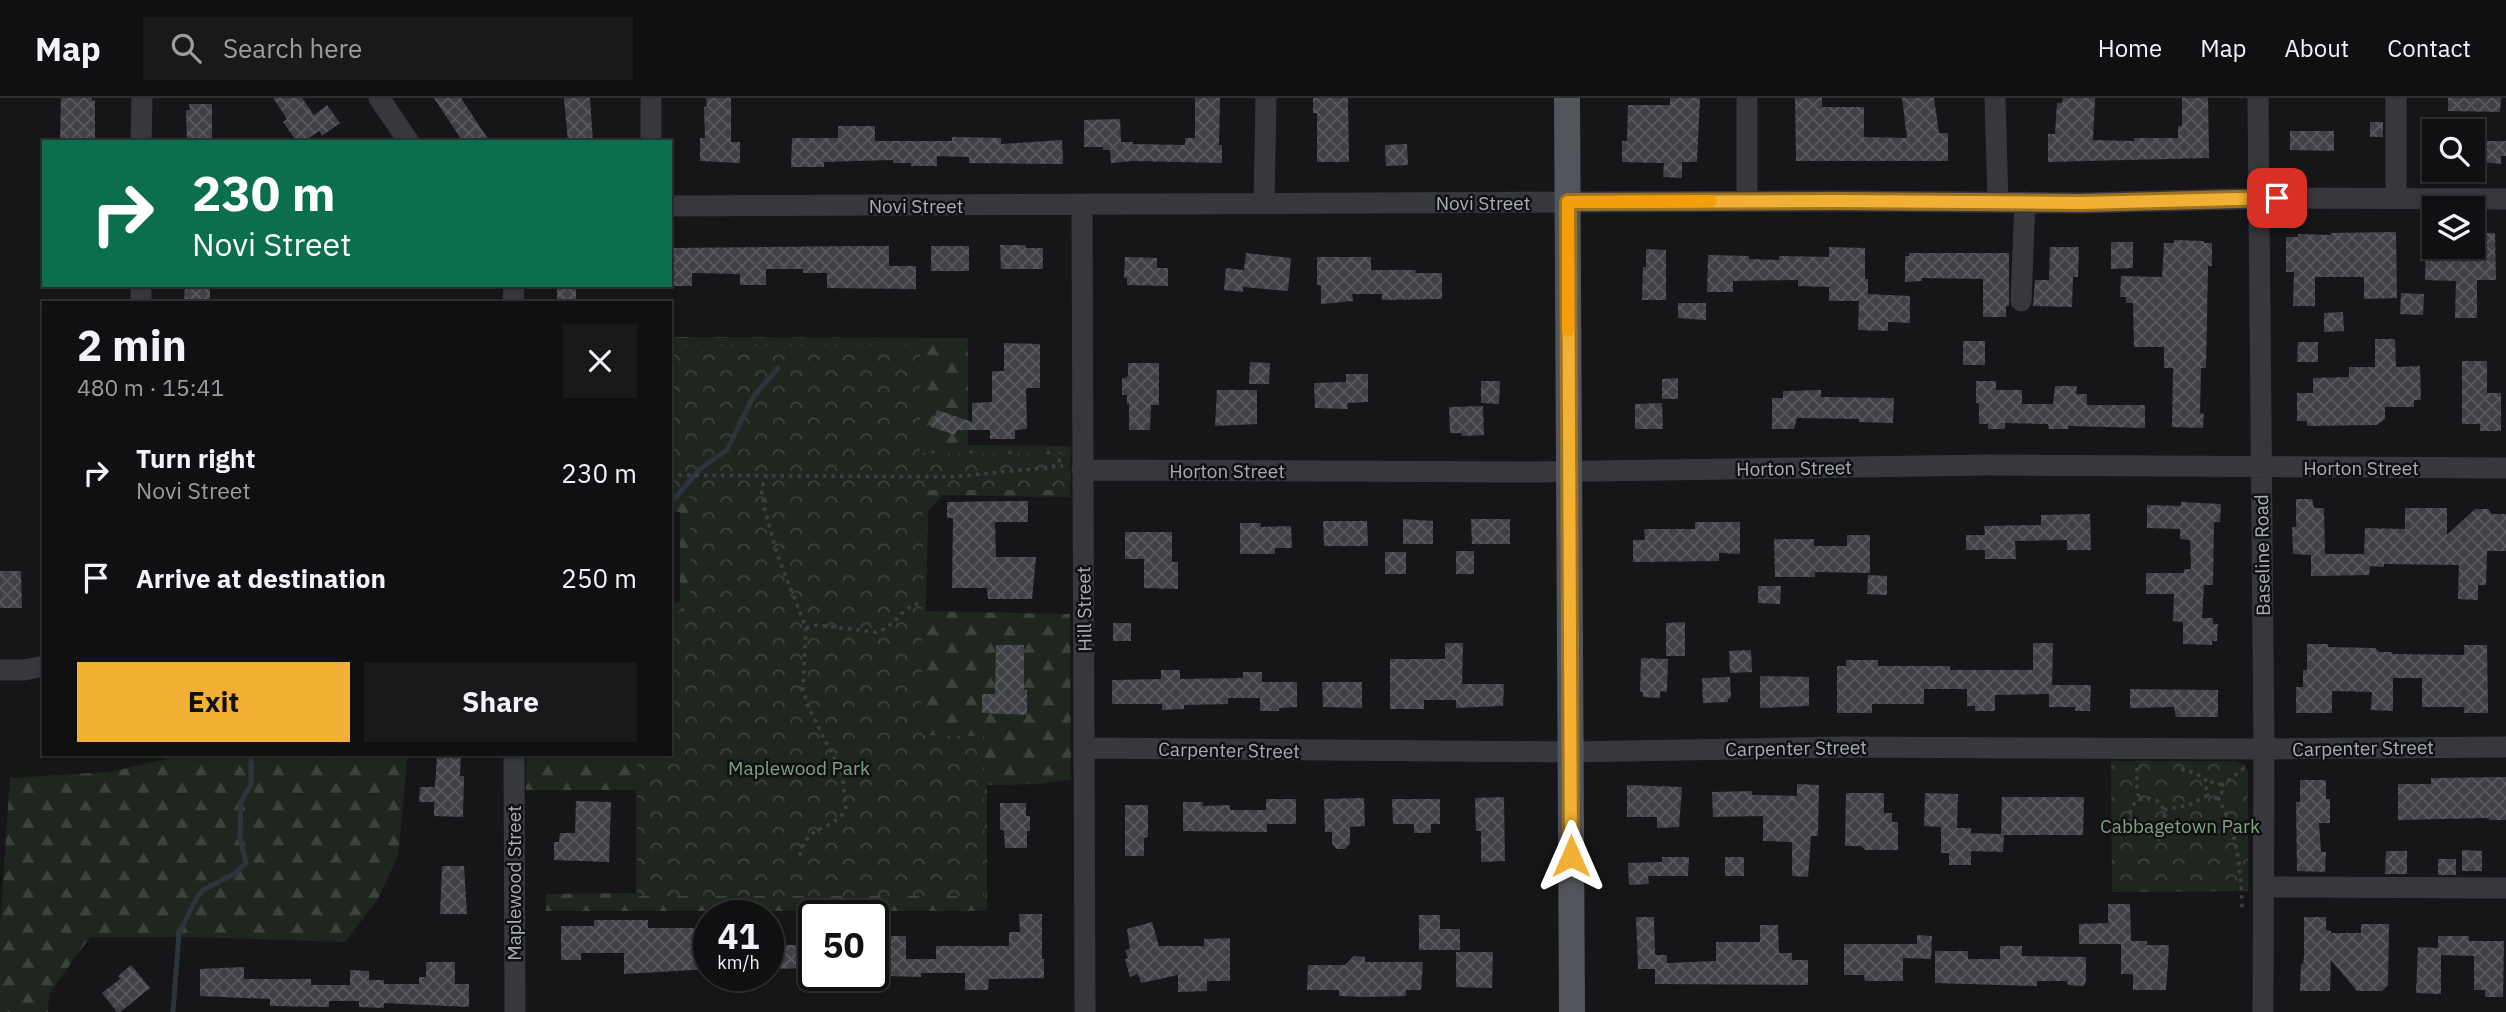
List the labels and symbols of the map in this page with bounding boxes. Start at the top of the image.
pin [2247,168,2307,228]
street label: Novi Street [1436,191,1530,215]
street label: Novi Street [869,194,963,218]
street label: Horton Street [1736,455,1852,481]
street label: Horton Street [2303,456,2419,480]
street label: Horton Street [1169,459,1285,483]
street label: Baseline Road [2249,494,2275,616]
street label: Hill Street [1071,566,1097,652]
street label: Carpenter Street [1725,735,1867,761]
street label: Carpenter Street [2292,735,2434,761]
street label: Carpenter Street [1158,737,1300,763]
park label: Maplewood Park [728,756,870,780]
street label: Maplewood Street [502,805,526,961]
park label: Cabbagetown Park [2100,814,2260,838]
position arrow [1534,819,1608,893]
speed limit sign: 50 [798,900,889,991]

